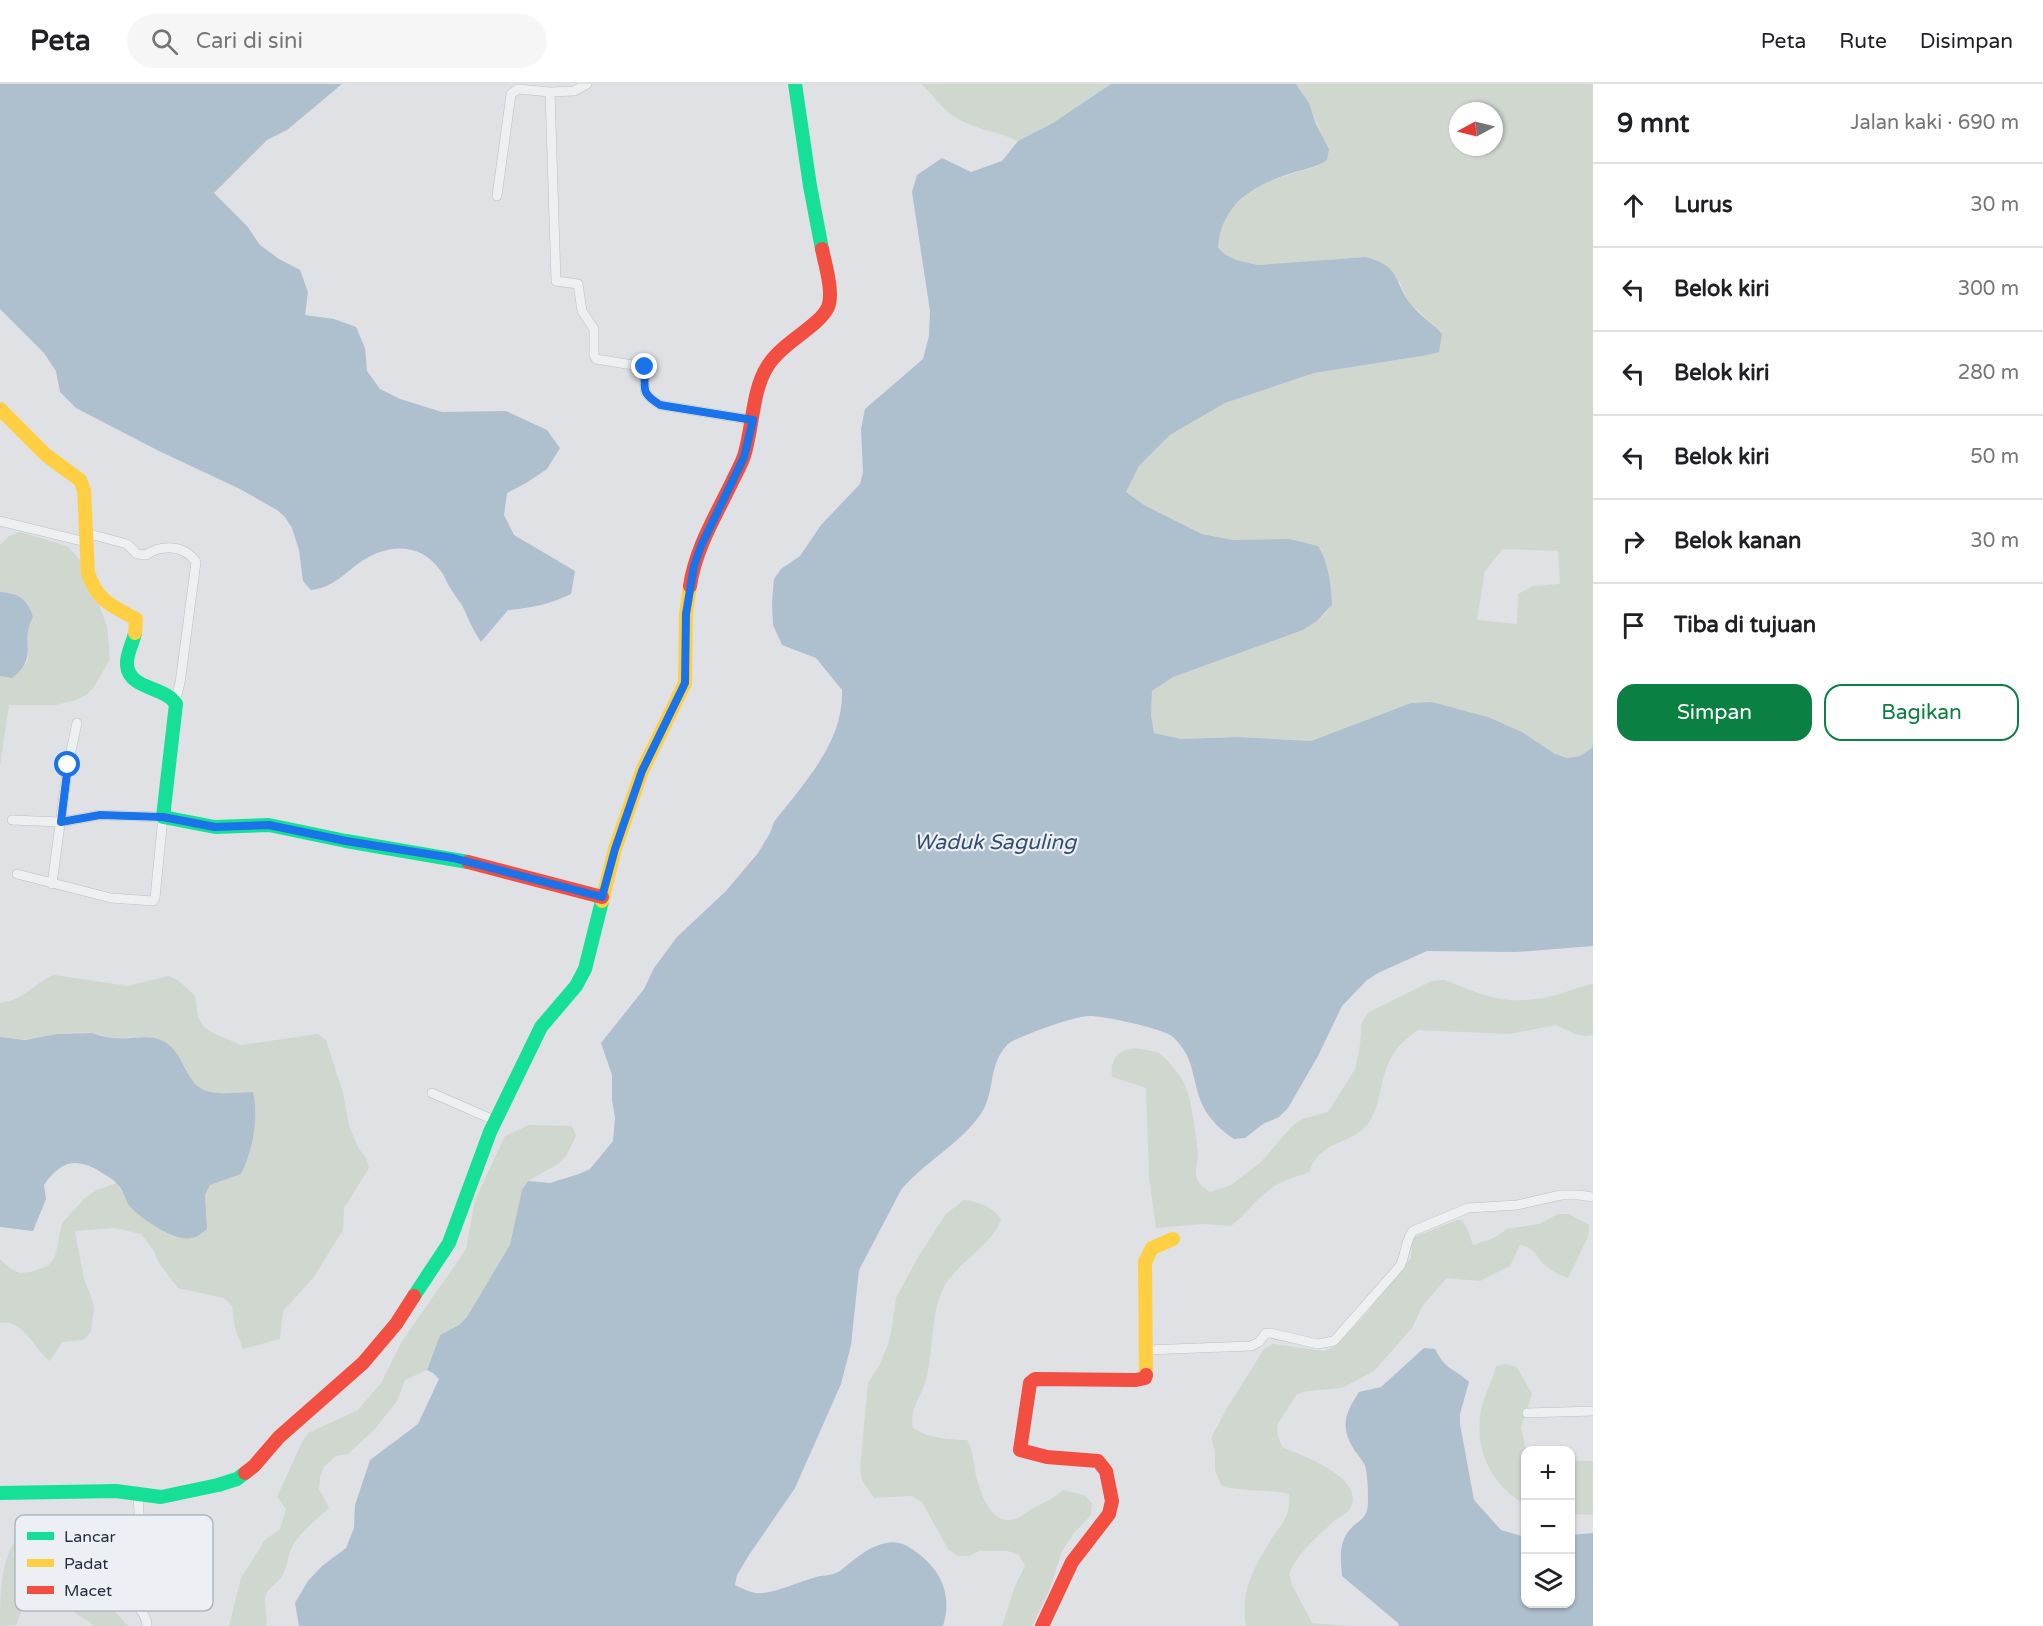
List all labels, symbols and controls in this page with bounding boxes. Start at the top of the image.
search box [127,14,547,68]
text: Peta [30,24,91,58]
icon: search [148,25,181,58]
text: Cari di sini [196,28,303,54]
text: Peta [1761,29,1806,54]
text: Rute [1839,29,1887,54]
text: Disimpan [1920,29,2013,54]
north arrow [1449,102,1503,156]
text: 9 mnt [1617,108,1689,139]
text: Jalan kaki · 690 m [1850,111,2019,135]
icon: ahead [1617,189,1650,222]
text: Lurus [1674,192,1732,218]
text: 30 m [1970,193,2019,217]
icon: left [1617,273,1650,306]
text: Belok kiri [1674,276,1770,302]
text: 300 m [1958,277,2019,301]
route end [631,353,657,379]
icon: left [1617,357,1650,390]
text: Belok kiri [1674,360,1770,386]
text: 280 m [1958,361,2019,385]
icon: left [1617,441,1650,474]
text: Belok kiri [1674,444,1770,470]
text: 50 m [1970,445,2019,469]
icon: right [1617,525,1650,558]
text: Belok kanan [1674,528,1801,554]
text: 30 m [1970,529,2019,553]
icon: arrive [1617,609,1650,642]
text: Tiba di tujuan [1674,612,1816,638]
button: Simpan [1617,684,1812,741]
button: Bagikan [1824,684,2019,741]
route start [54,751,80,777]
water label: Waduk Saguling [914,830,1078,855]
map controls [1521,1446,1575,1608]
button: + [1521,1446,1575,1500]
button: − [1521,1500,1575,1554]
legend [15,1515,213,1611]
text: Lancar [64,1527,116,1547]
text: Padat [64,1554,108,1574]
button: layers [1521,1554,1575,1608]
text: Macet [64,1581,112,1601]

